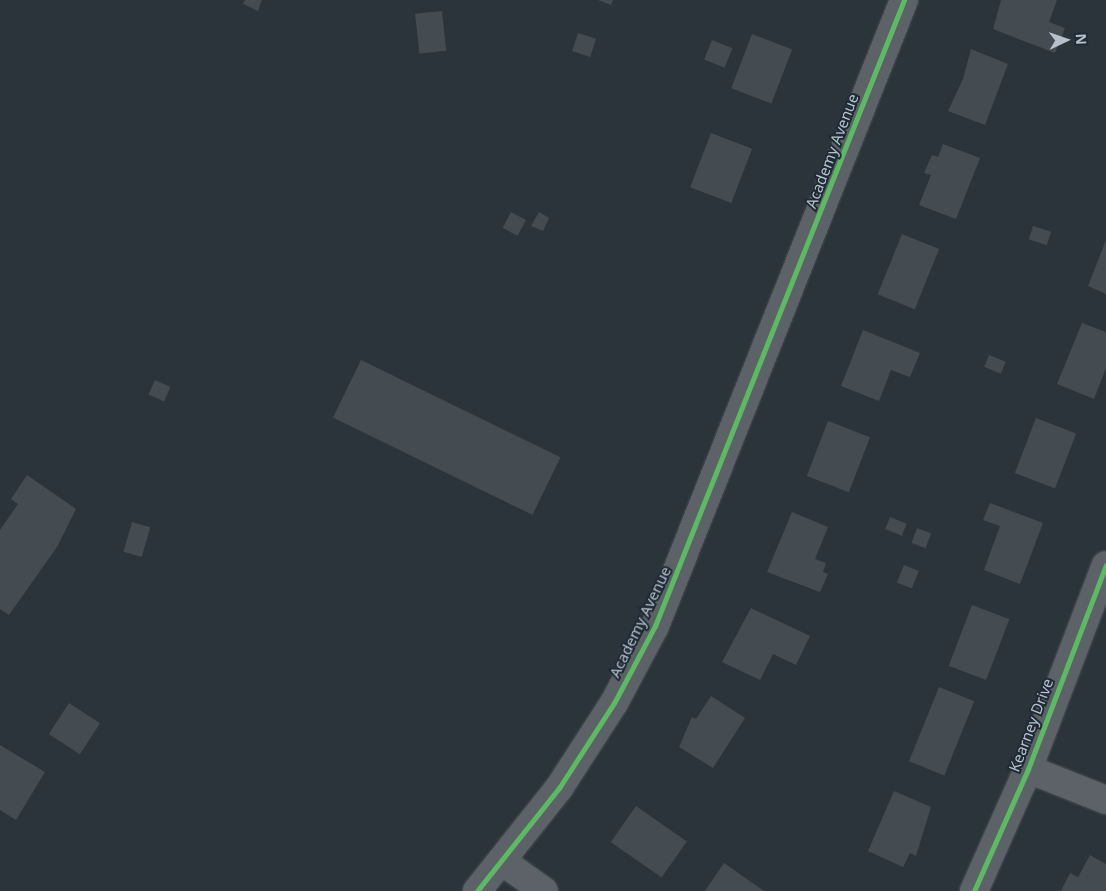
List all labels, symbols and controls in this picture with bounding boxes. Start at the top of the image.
north arrow [1041,15,1091,65]
text: N [1072,33,1091,45]
street label: Academy Avenue [802,91,862,211]
street label: Academy Avenue [605,564,675,680]
street label: Kearney Drive [1005,676,1057,774]

